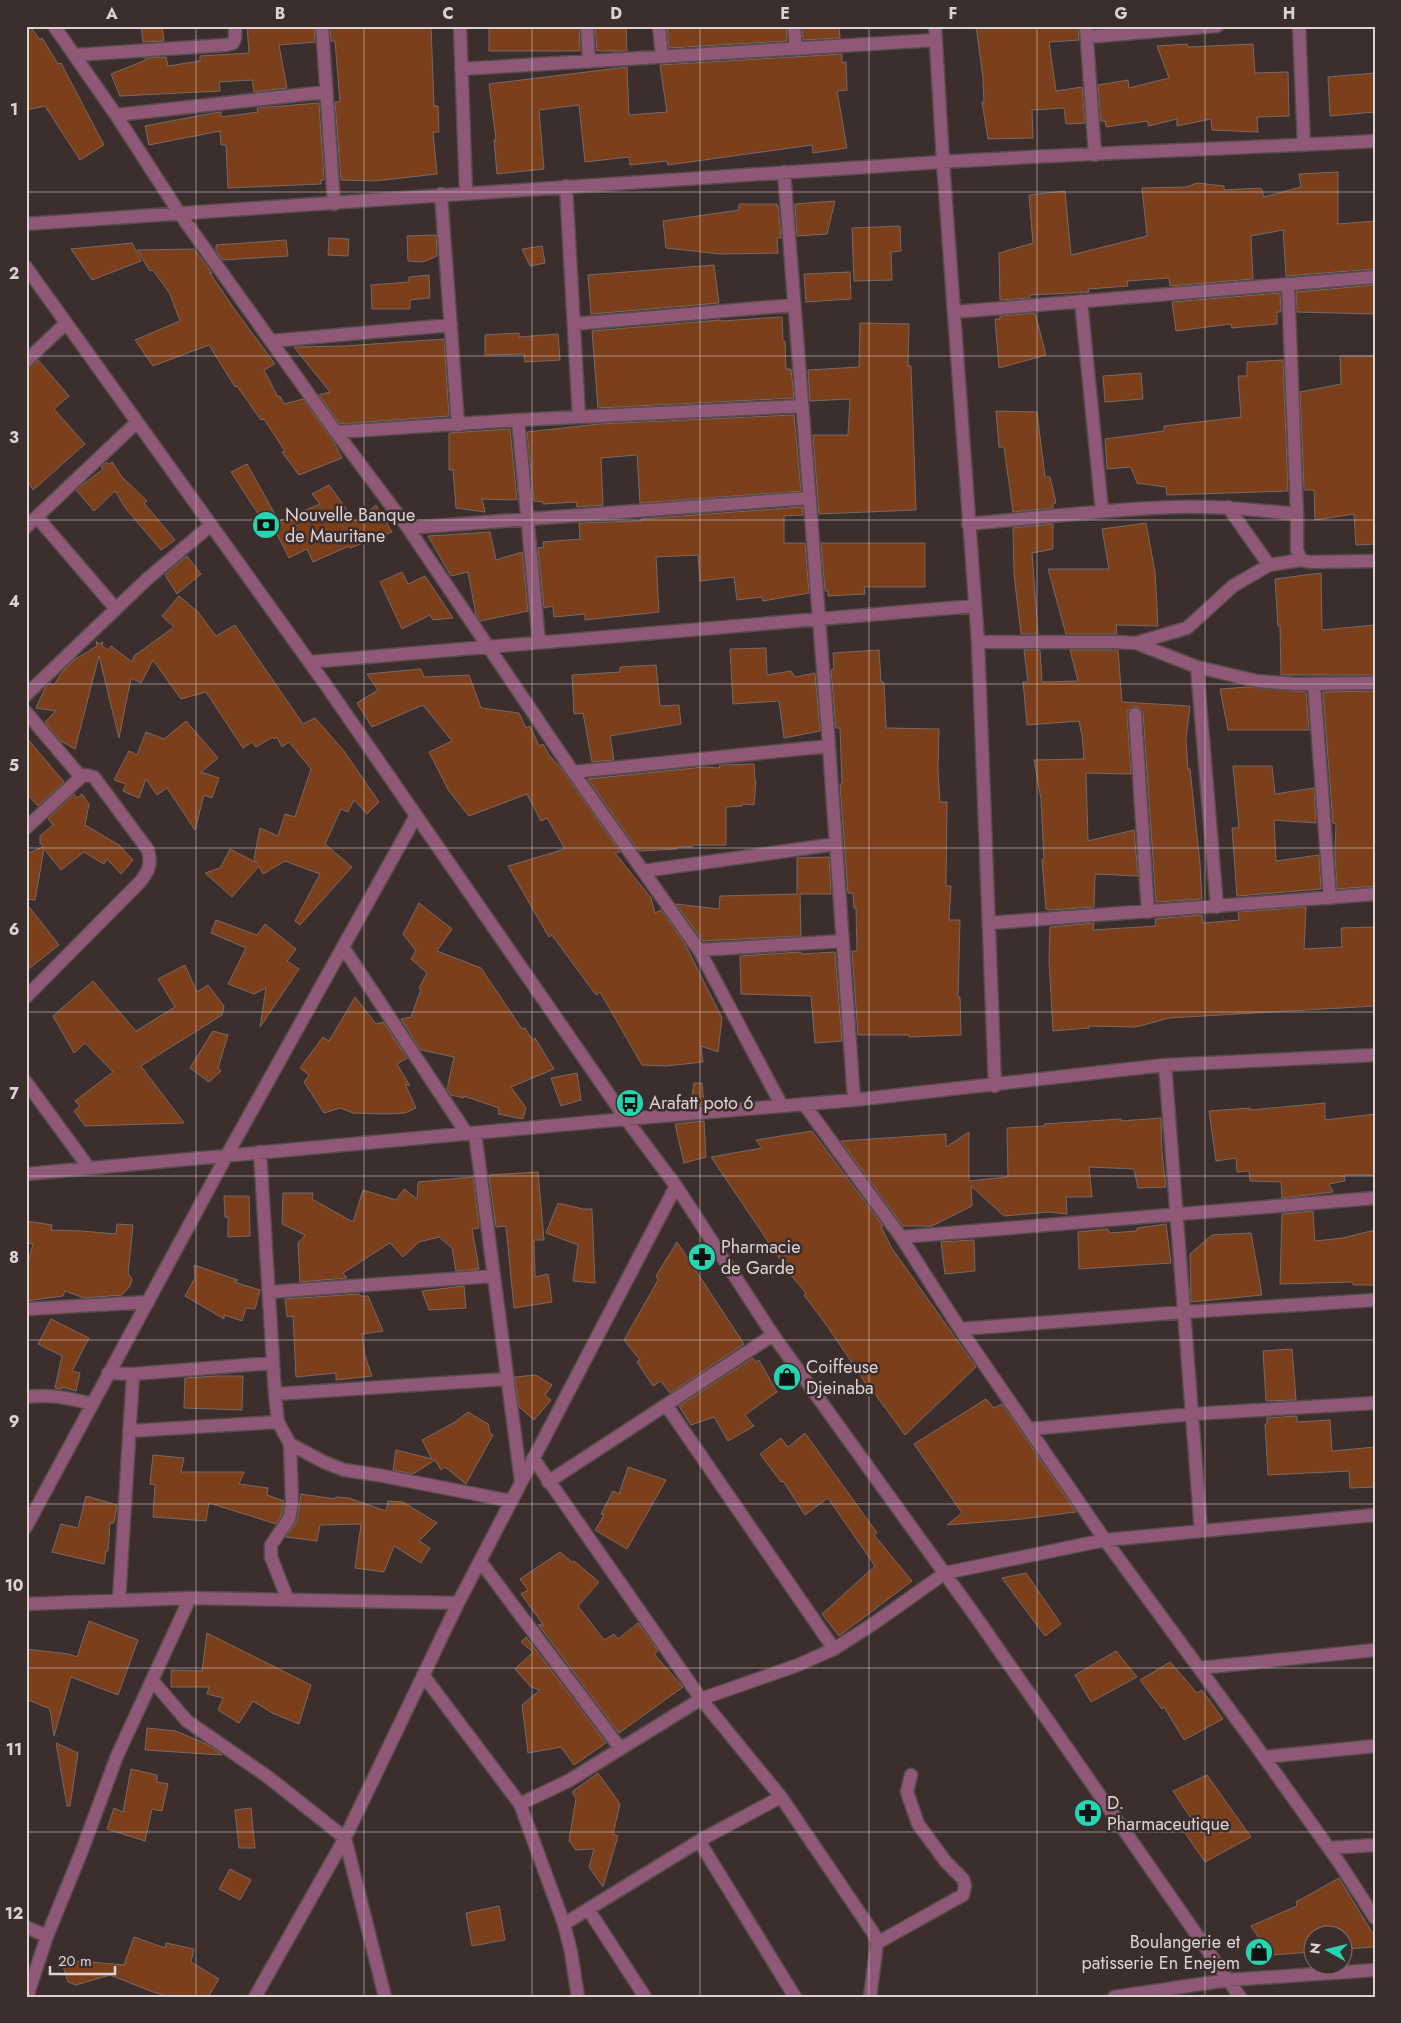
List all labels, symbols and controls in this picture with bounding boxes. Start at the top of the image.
text: A [105,2,118,25]
text: B [275,2,285,25]
text: C [442,2,454,25]
text: D [610,2,622,25]
text: E [780,2,790,25]
text: F [949,2,957,25]
text: G [1114,2,1128,25]
text: H [1283,2,1295,25]
text: 1 [10,98,18,121]
text: 2 [9,262,19,285]
text: 3 [9,426,19,449]
place label: Nouvelle Banque de Mauritane [285,502,415,549]
bank icon: Nouvelle Banque de Mauritane [251,510,281,540]
text: 4 [8,590,20,613]
text: 5 [9,754,19,777]
text: 6 [9,918,19,941]
text: 7 [9,1082,19,1105]
bus stop icon: Arafatt poto 6 [615,1088,645,1118]
place label: Arafatt poto 6 [649,1090,754,1116]
place label: Pharmacie de Garde [721,1234,800,1281]
pharmacy icon: Pharmacie de Garde [687,1242,717,1272]
text: 8 [9,1246,19,1269]
place label: Coiffeuse Djeinaba [806,1354,878,1401]
shop icon: Coiffeuse Djeinaba [772,1362,802,1392]
text: 9 [9,1410,19,1433]
text: 10 [5,1574,23,1597]
text: 11 [6,1738,22,1761]
place label: D. Pharmaceutique [1107,1790,1229,1837]
pharmacy icon: D. Pharmaceutique [1073,1798,1103,1828]
text: 12 [5,1902,23,1925]
north arrow [1304,1926,1354,1976]
place label: Boulangerie et patisserie En Enejem [1082,1929,1241,1976]
shop icon: Boulangerie et patisserie En Enejem [1244,1937,1274,1967]
text: N [1304,1941,1326,1955]
scale bar [50,1943,115,1975]
text: 20 m [58,1950,92,1972]

